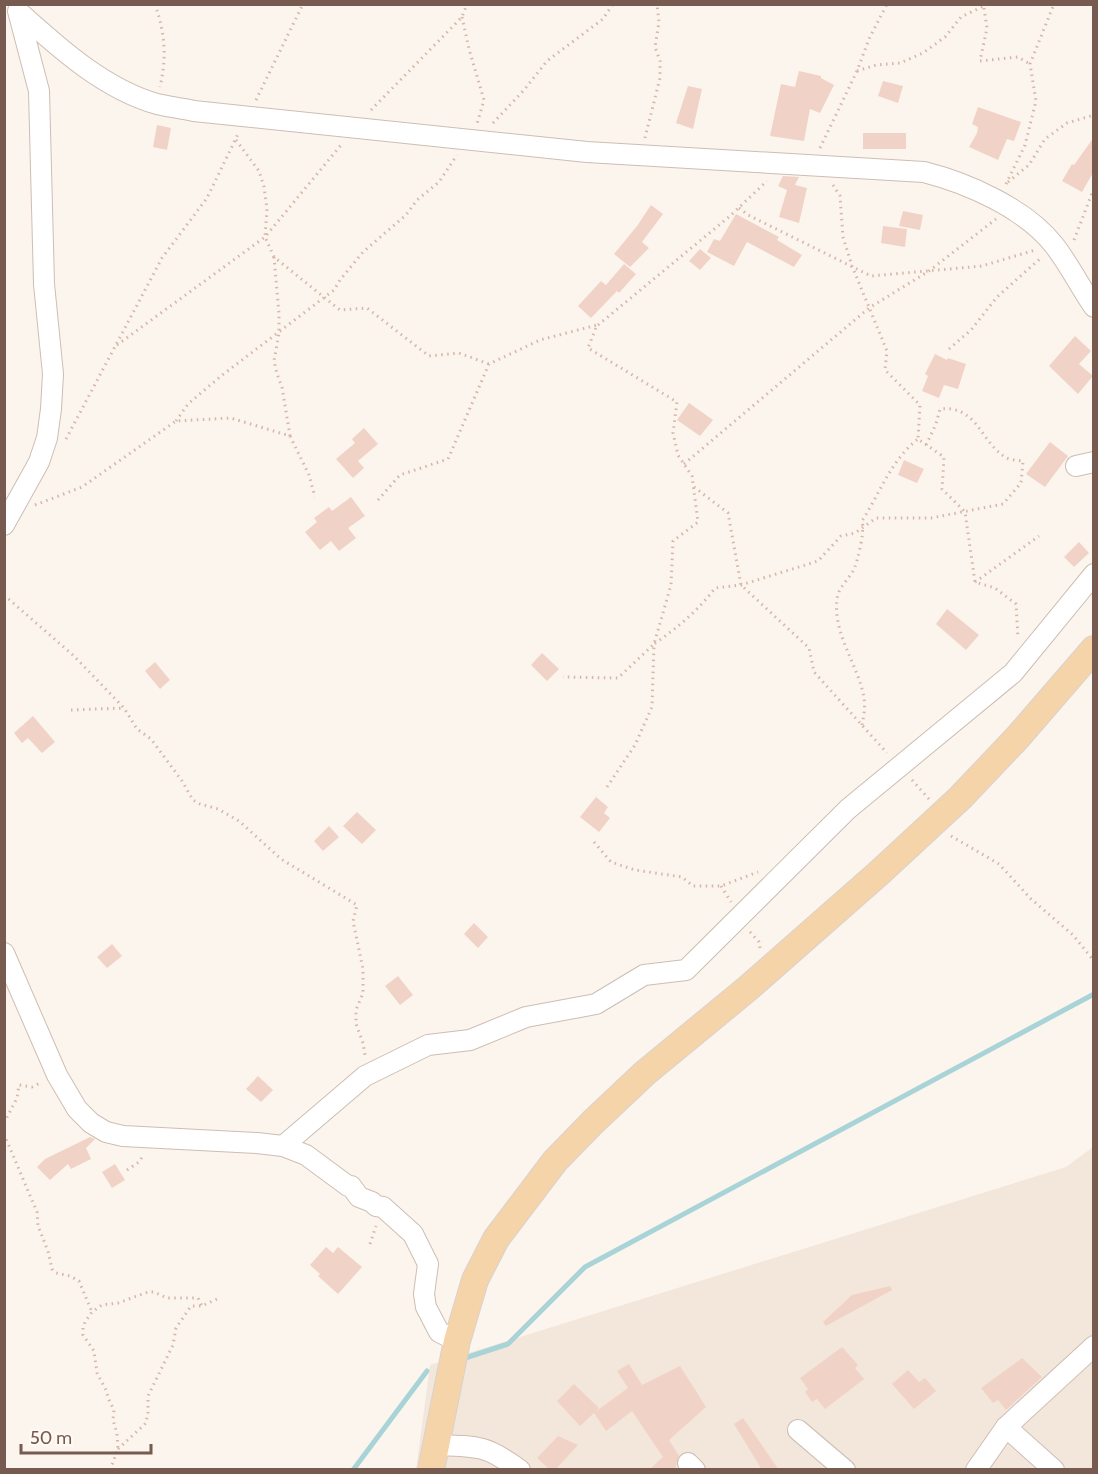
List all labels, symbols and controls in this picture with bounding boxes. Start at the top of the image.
scale bar [21,1417,152,1455]
text: 50 m [30,1427,72,1449]

